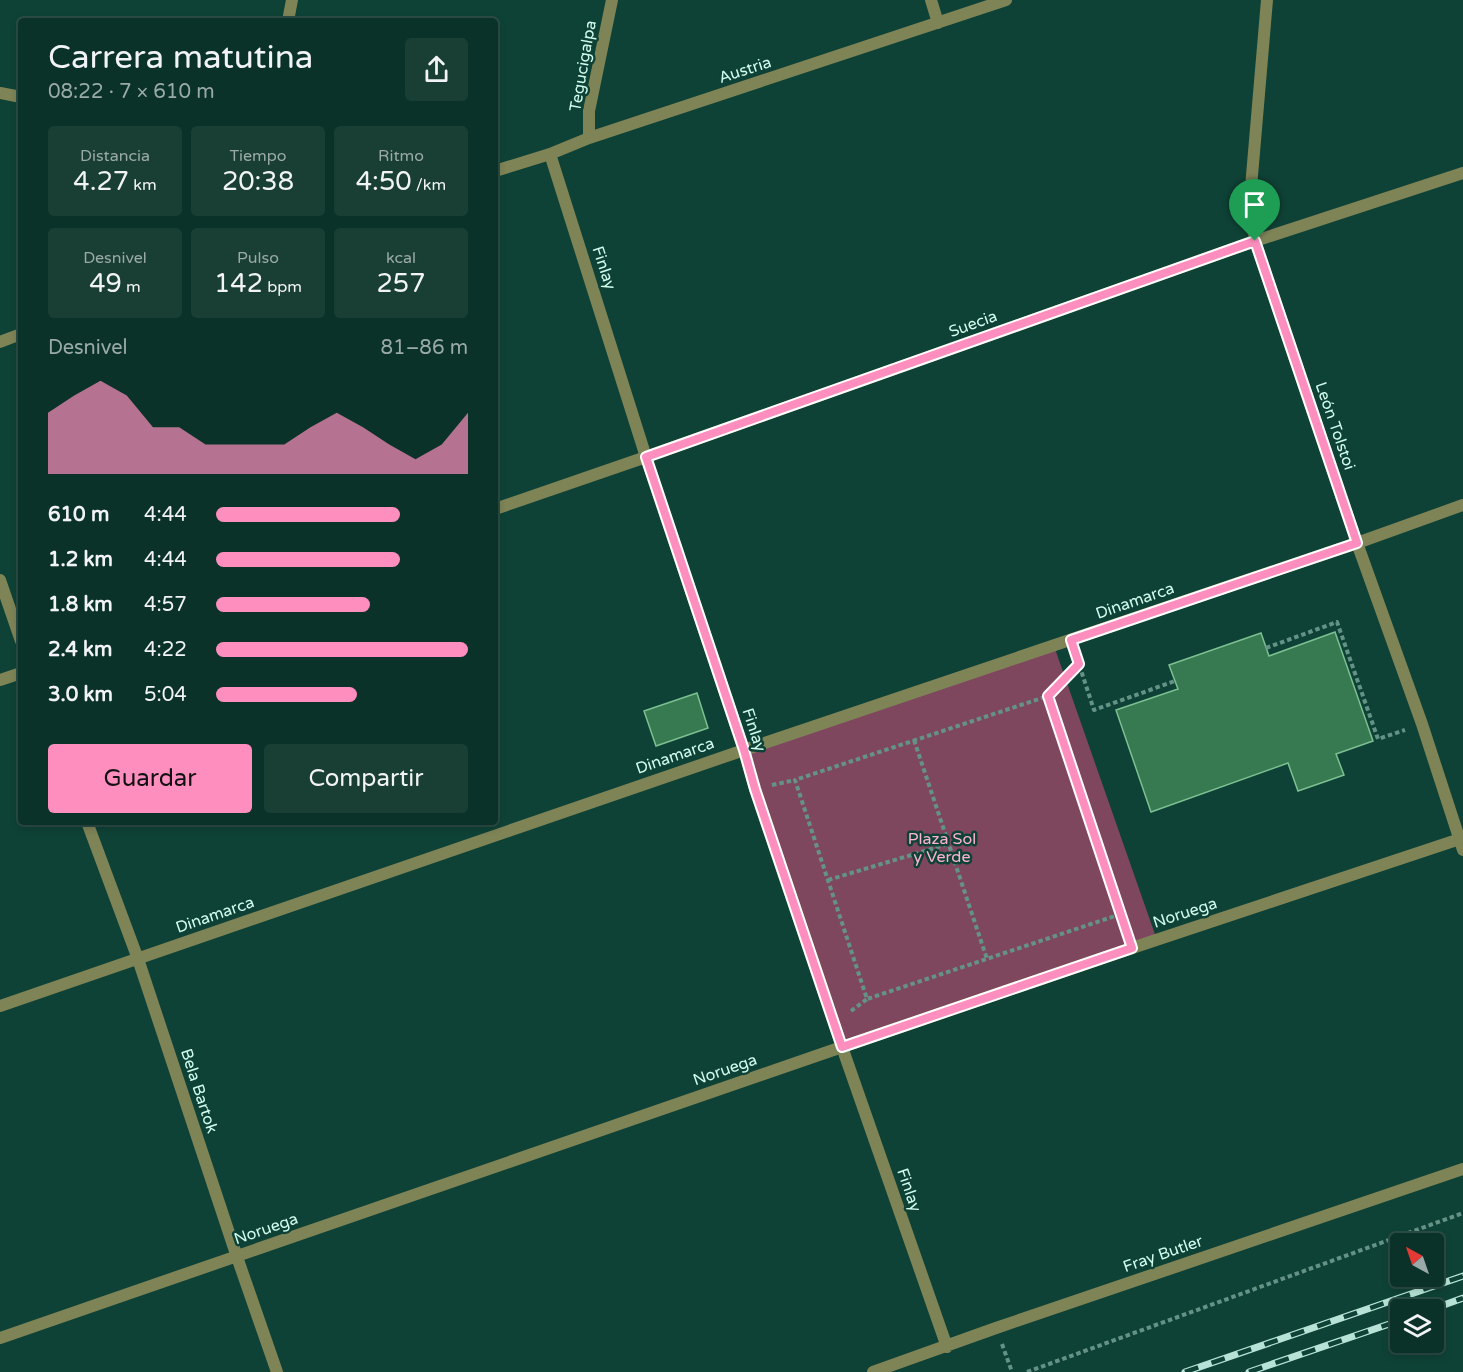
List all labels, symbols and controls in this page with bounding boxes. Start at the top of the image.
street label: Tegucigalpa [565,19,601,113]
text: Carrera matutina [48,38,313,77]
button: share [405,38,468,101]
street label: Austria [716,52,774,88]
text: 08:22 · 7 × 610 m [48,80,215,104]
text: Distancia [80,146,150,166]
text: Tiempo [229,146,287,166]
text: Ritmo [378,146,424,166]
text: 4.27 [73,166,129,197]
text: 20:38 [222,166,294,197]
text: 4:50 [356,166,412,197]
text: km [129,175,157,195]
text: /km [412,175,446,195]
pin [1229,179,1280,241]
icon: arrive [1238,188,1271,221]
street label: Finlay [588,244,621,293]
text: Desnivel [83,248,147,268]
text: Pulso [237,248,279,268]
text: kcal [386,248,416,268]
text: 49 [89,268,122,299]
text: 142 [214,268,263,299]
text: 257 [377,268,425,299]
text: m [122,277,141,297]
text: bpm [263,277,302,297]
street label: Suecia [946,306,1000,342]
text: Desnivel [48,336,127,360]
text: 81–86 m [381,336,468,360]
street label: León Tolstoi [1311,379,1359,473]
text: 610 m [48,503,109,527]
text: 4:44 [144,503,187,527]
text: 1.2 km [48,548,113,572]
text: 4:44 [144,548,187,572]
street label: Dinamarca [1093,578,1177,624]
text: 1.8 km [48,593,113,617]
text: 4:57 [144,593,187,617]
text: 2.4 km [48,638,112,662]
text: 4:22 [144,638,187,662]
text: 3.0 km [48,683,113,707]
text: 5:04 [144,683,187,707]
street label: Finlay [738,706,771,755]
street label: Dinamarca [633,733,717,779]
button: Guardar [48,744,252,813]
button: Compartir [264,744,468,813]
park label: Plaza Sol y Verde [908,829,976,867]
street label: Dinamarca [173,892,257,938]
street label: Noruega [1150,893,1220,933]
street label: Bela Bartok [176,1046,222,1136]
street label: Noruega [690,1050,760,1090]
street label: Finlay [892,1166,926,1215]
street label: Noruega [231,1209,301,1249]
street label: Fray Butler [1120,1231,1206,1277]
north arrow [1390,1233,1444,1287]
map controls [1390,1233,1444,1353]
button: layers [1390,1299,1444,1353]

